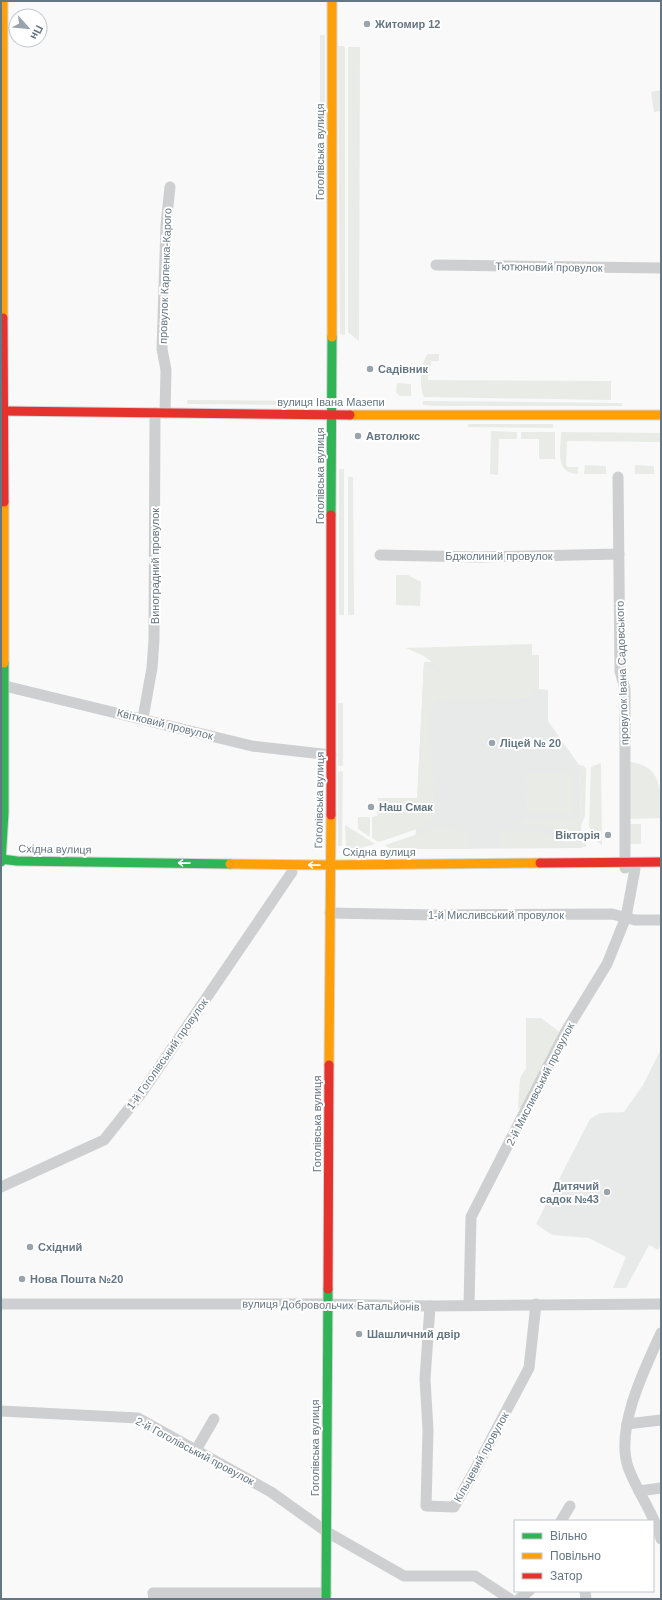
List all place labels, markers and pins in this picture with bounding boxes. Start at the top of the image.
place label: Житомир 12 [374,18,440,30]
marker: Житомир 12 [362,19,372,29]
place label: Садівник [378,363,428,375]
marker: Садівник [365,364,375,374]
place label: Автолюкс [366,430,420,442]
marker: Автолюкс [353,431,363,441]
place label: Ліцей № 20 [500,737,561,749]
marker: Ліцей № 20 [487,738,497,748]
place label: Наш Смак [379,801,433,813]
marker: Наш Смак [366,802,376,812]
place label: Вікторія [555,829,600,841]
marker: Вікторія [603,830,613,840]
place label: Дитячий садок №43 [540,1180,599,1205]
marker: Дитячий садок №43 [602,1187,612,1197]
place label: Східний [38,1241,82,1253]
marker: Східний [25,1242,35,1252]
place label: Нова Пошта №20 [30,1273,123,1285]
marker: Нова Пошта №20 [17,1274,27,1284]
place label: Шашличний двір [367,1328,461,1340]
marker: Шашличний двір [354,1329,364,1339]

